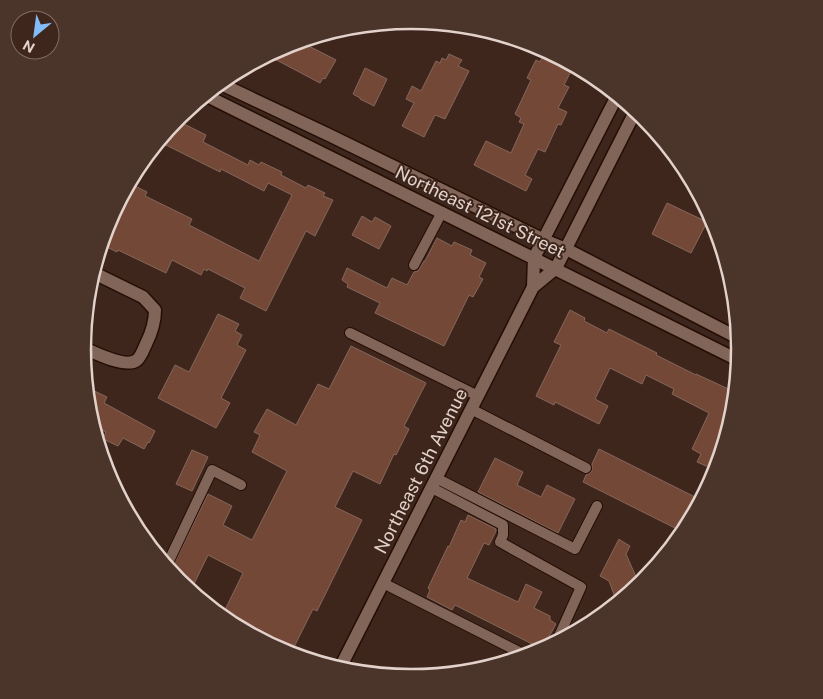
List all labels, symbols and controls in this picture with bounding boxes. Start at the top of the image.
north arrow [10,10,60,60]
text: N [20,37,37,56]
street label: Northeast 121st Street [392,161,569,262]
street label: Northeast 6th Avenue [370,385,471,557]

